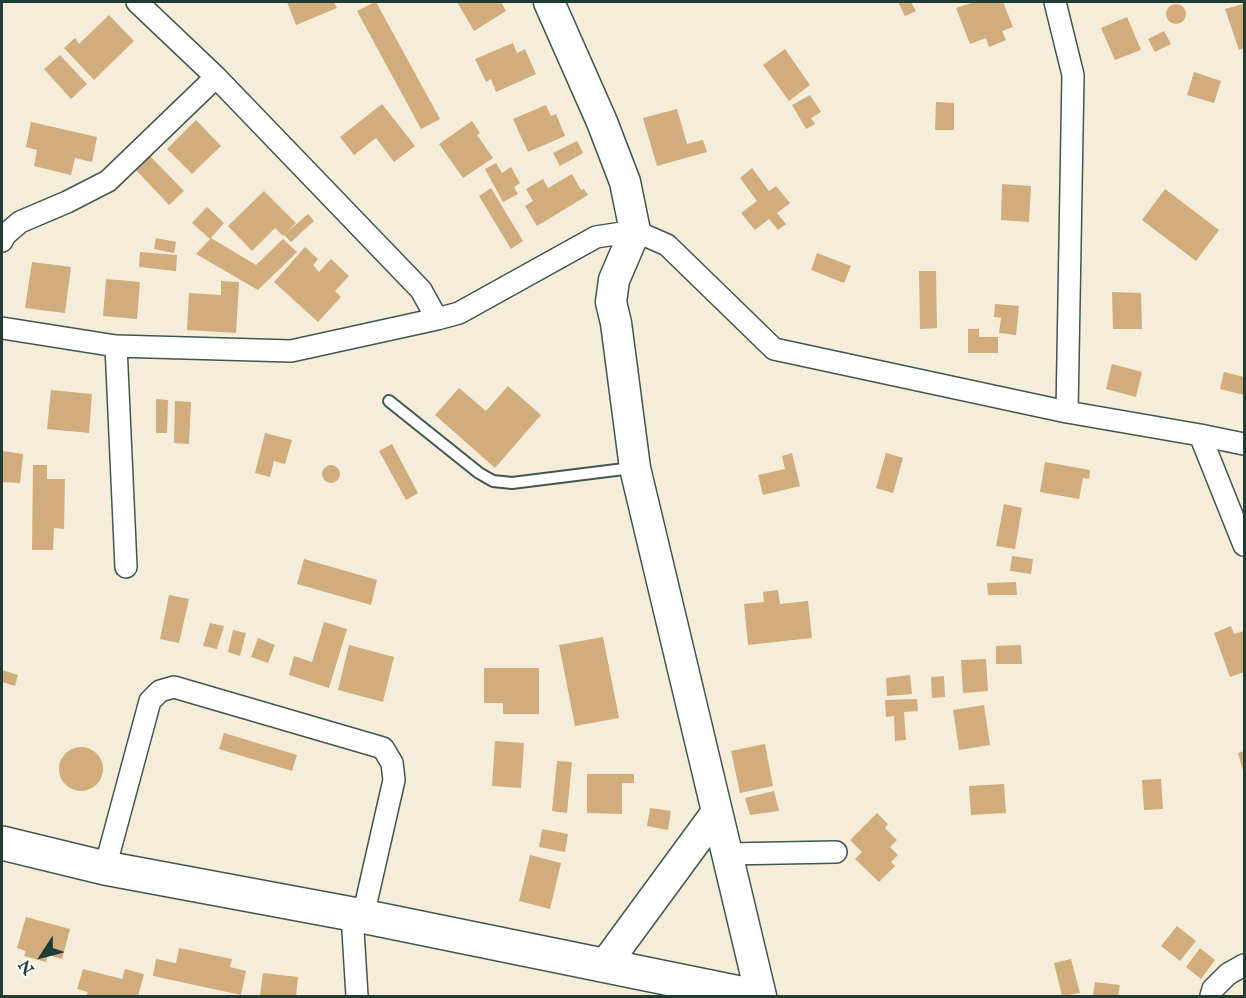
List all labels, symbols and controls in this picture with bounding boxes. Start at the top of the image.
north arrow [12,926,72,986]
text: N [15,955,40,978]

